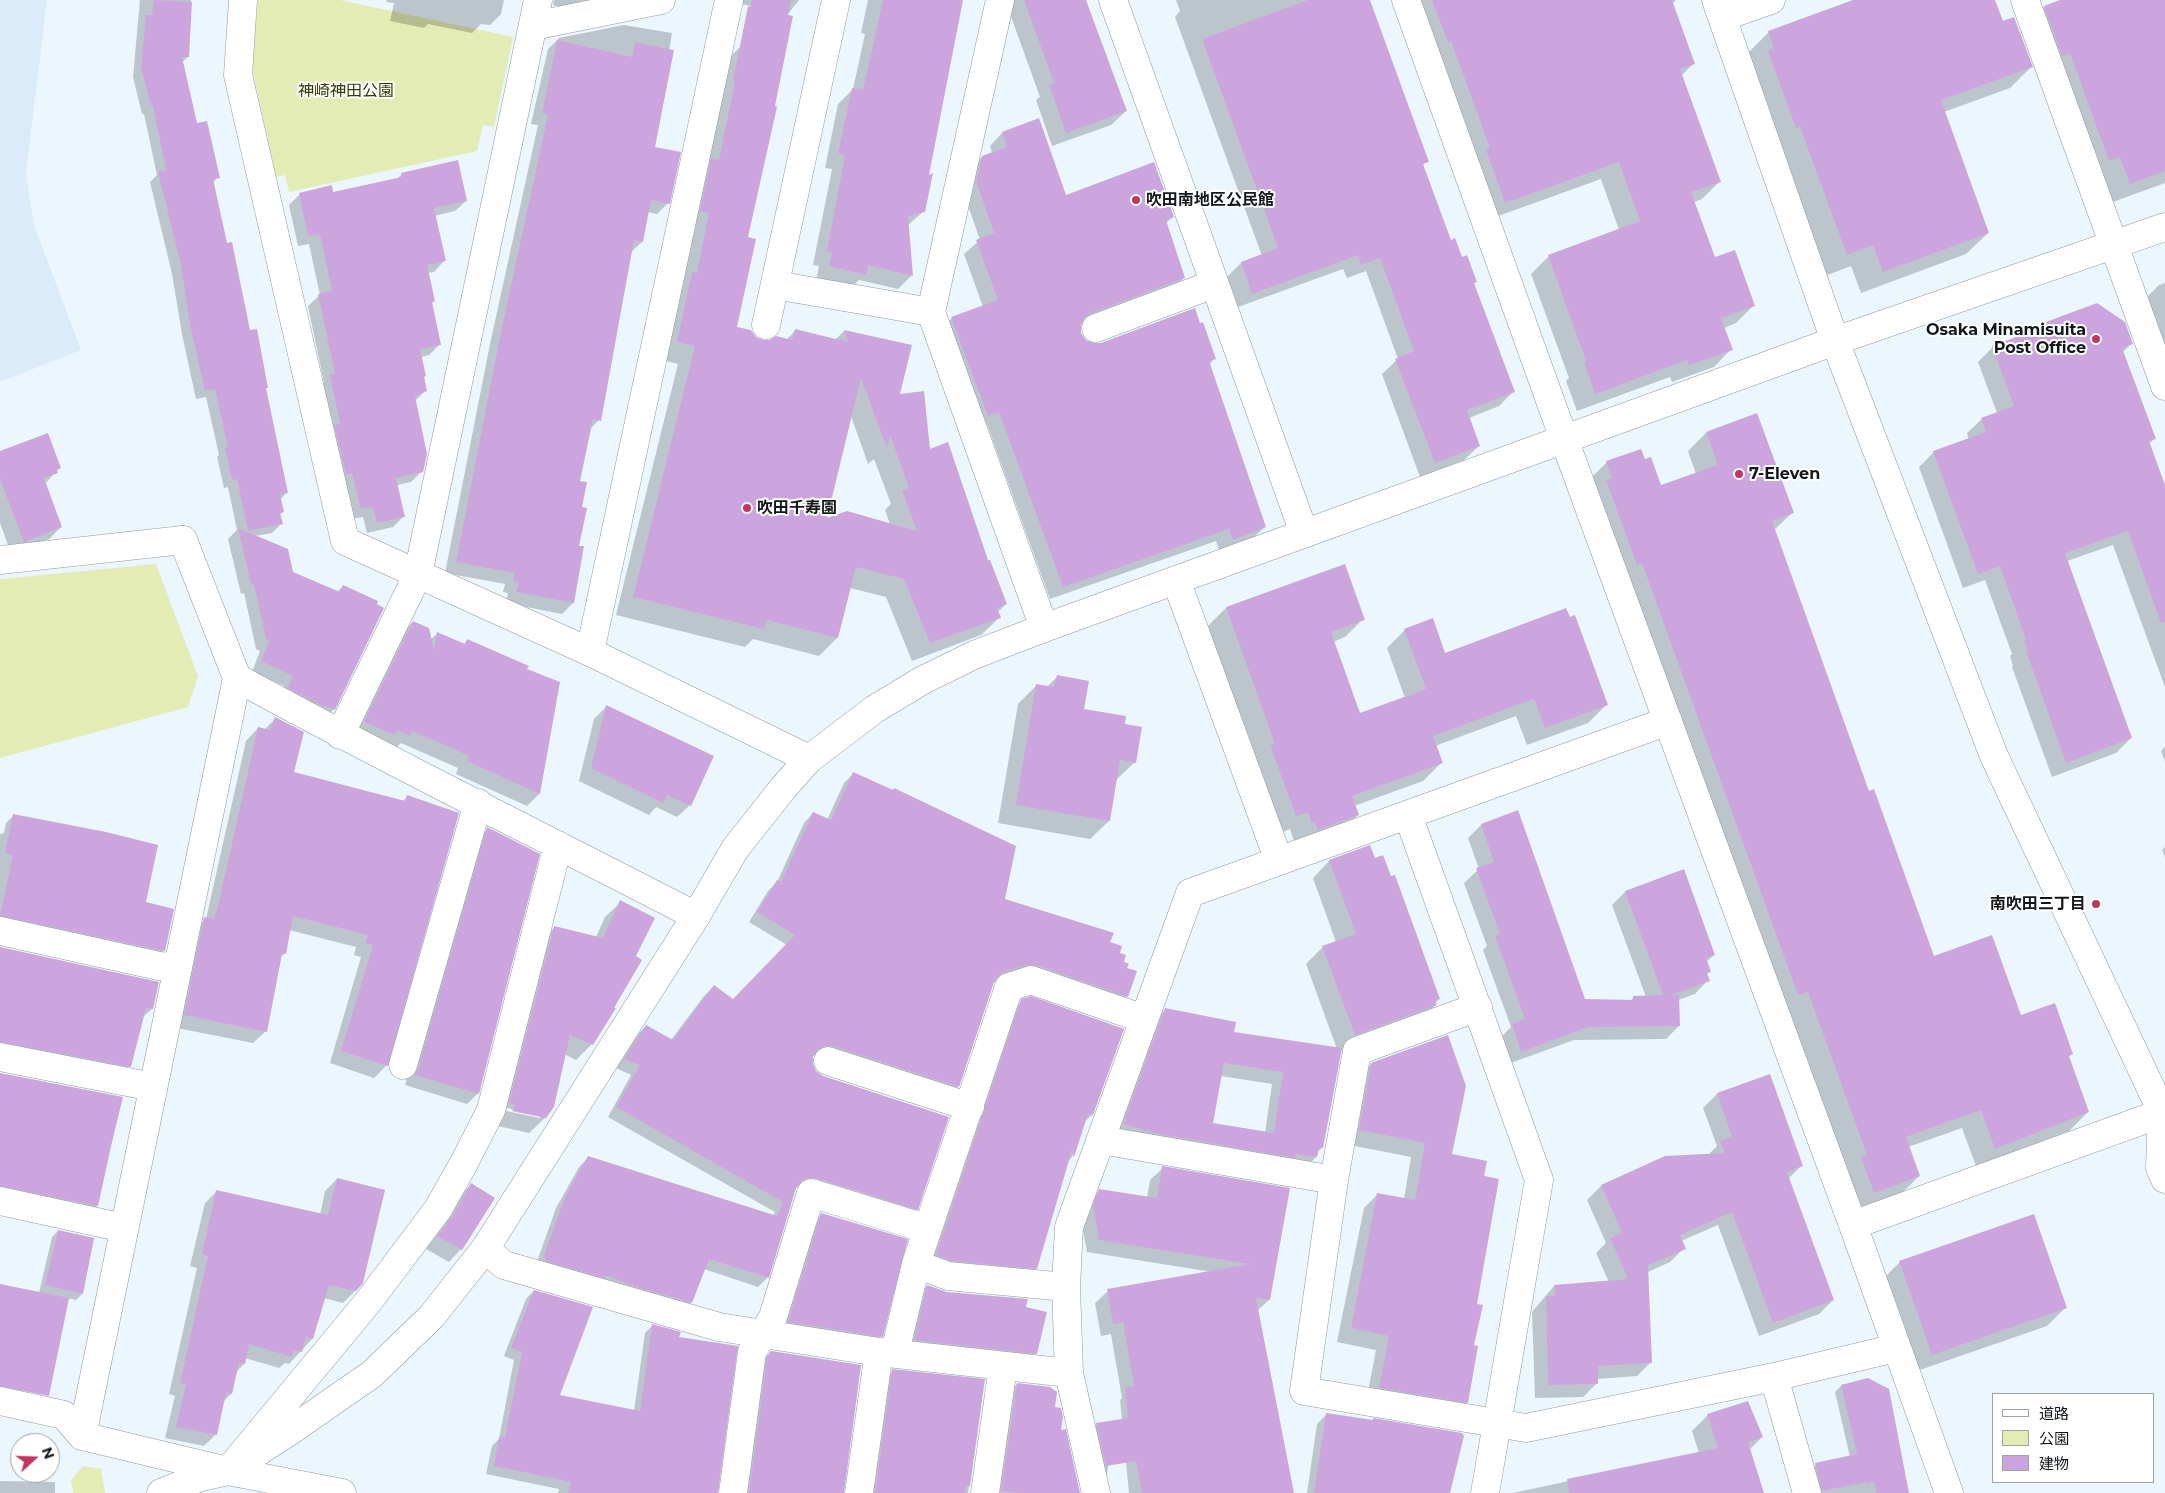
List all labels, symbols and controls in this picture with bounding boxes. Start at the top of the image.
park label: 神崎神田公園 [298,81,394,101]
place label: 吹田南地区公民館 [1146,190,1274,210]
marker: 吹田南地区公民館 [1130,194,1142,206]
place label: Osaka Minamisuita Post Office [1926,320,2086,358]
marker: Osaka Minamisuita Post Office [2090,333,2102,345]
place label: 7-Eleven [1749,464,1820,484]
marker: 7-Eleven [1733,468,1745,480]
place label: 吹田千寿園 [757,498,837,518]
marker: 吹田千寿園 [741,502,753,514]
place label: 南吹田三丁目 [1990,894,2086,914]
marker: 南吹田三丁目 [2090,898,2102,910]
legend [1992,1393,2155,1483]
text: 道路 [2039,1404,2069,1423]
text: 公園 [2039,1429,2069,1448]
north arrow [10,1433,60,1483]
text: N [38,1445,59,1462]
text: 建物 [2039,1454,2069,1473]

